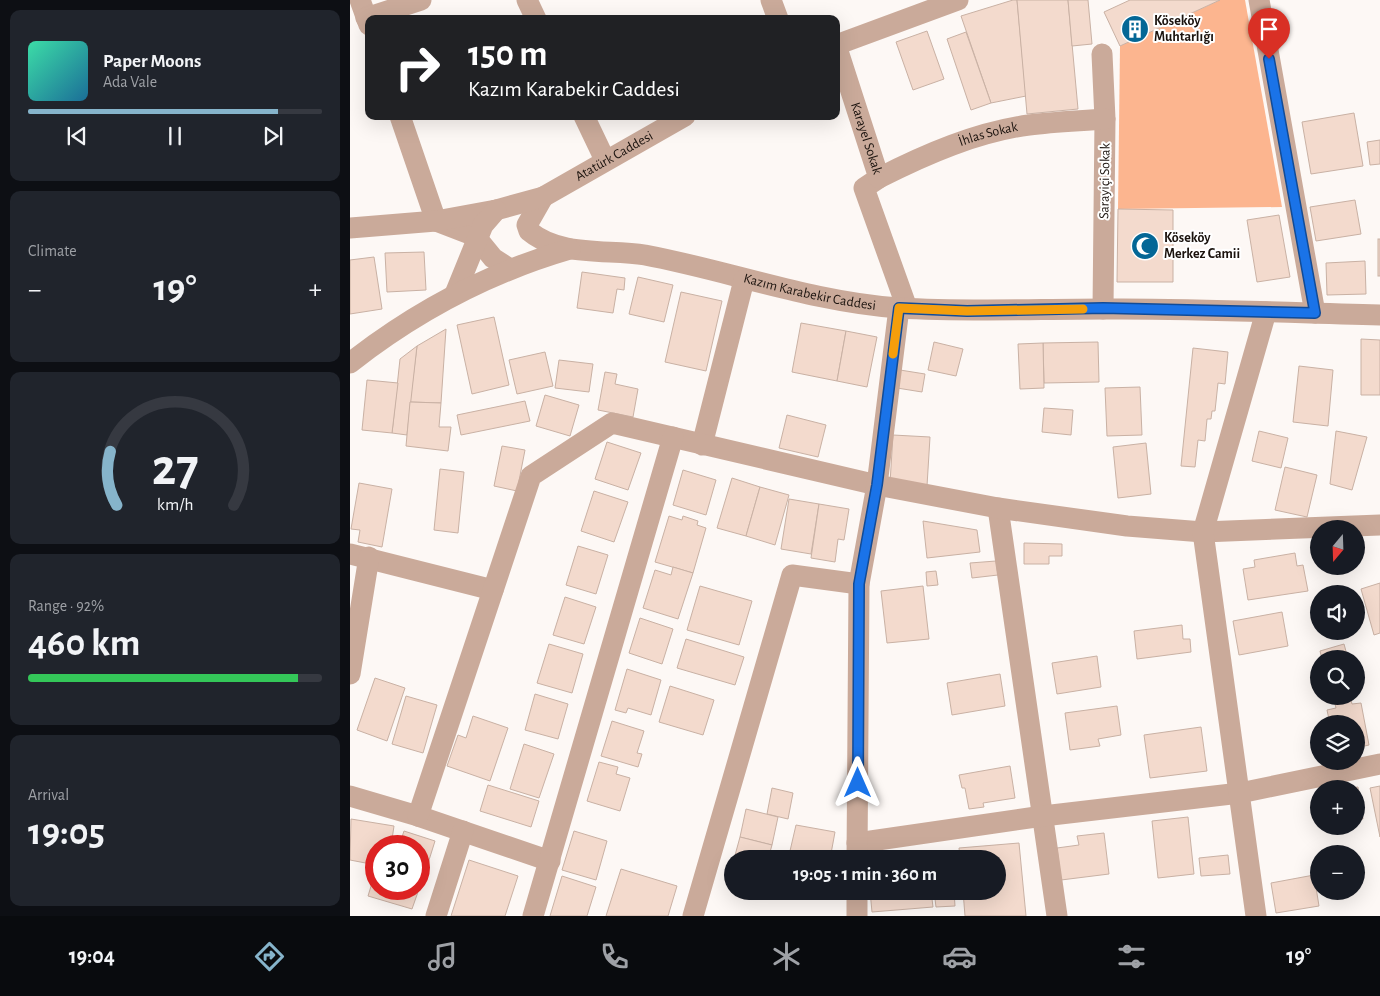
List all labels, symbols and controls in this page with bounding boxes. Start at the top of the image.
pin [1248,8,1290,59]
building icon: Köseköy Muhtarlığı [1120,14,1150,44]
place label: Köseköy Muhtarlığı [1154,14,1214,44]
icon: arrive [1255,15,1283,43]
icon: right [385,35,450,100]
text: 150 m [468,37,548,72]
text: Paper Moons [103,52,201,71]
text: Ada Vale [103,74,157,90]
text: Kazım Karabekir Caddesi [468,78,680,100]
street label: Karayel Sokak [848,101,884,177]
street label: İhlas Sokak [956,120,1020,149]
icon: previous [63,122,91,150]
icon: pause [161,122,189,150]
icon: next [259,122,287,150]
street label: Atatürk Caddesi [573,129,655,184]
street label: Sarayiçi Sokak [1097,142,1113,219]
mosque icon: Köseköy Merkez Camii [1130,231,1160,261]
place label: Köseköy Merkez Camii [1164,231,1240,261]
text: Climate [28,243,77,259]
text: 19° [153,270,197,308]
street label: Kazım Karabekir Caddesi [742,271,877,313]
text: − [28,276,41,304]
text: + [309,276,322,304]
text: 27 [152,442,198,494]
text: km/h [157,496,193,514]
north arrow [1310,520,1365,575]
map controls [1310,520,1365,900]
button: sound [1310,585,1365,640]
text: Range · 92% [28,598,104,614]
text: 460 km [28,625,140,663]
button: search [1310,650,1365,705]
button: layers [1310,715,1365,770]
position arrow [831,756,883,808]
button: + [1310,780,1365,835]
text: Arrival [28,787,69,803]
text: 19:05 [28,814,105,852]
speed limit sign: 30 [365,835,430,900]
button: − [1310,845,1365,900]
text: 19:05 · 1 min · 360 m [793,865,937,884]
icon: directions [252,939,287,974]
icon: music [425,939,460,974]
icon: phone [597,939,632,974]
icon: climate [769,939,804,974]
icon: car [942,939,977,974]
icon: filters [1114,939,1149,974]
text: 19:04 [69,945,115,967]
text: 19° [1286,945,1311,967]

